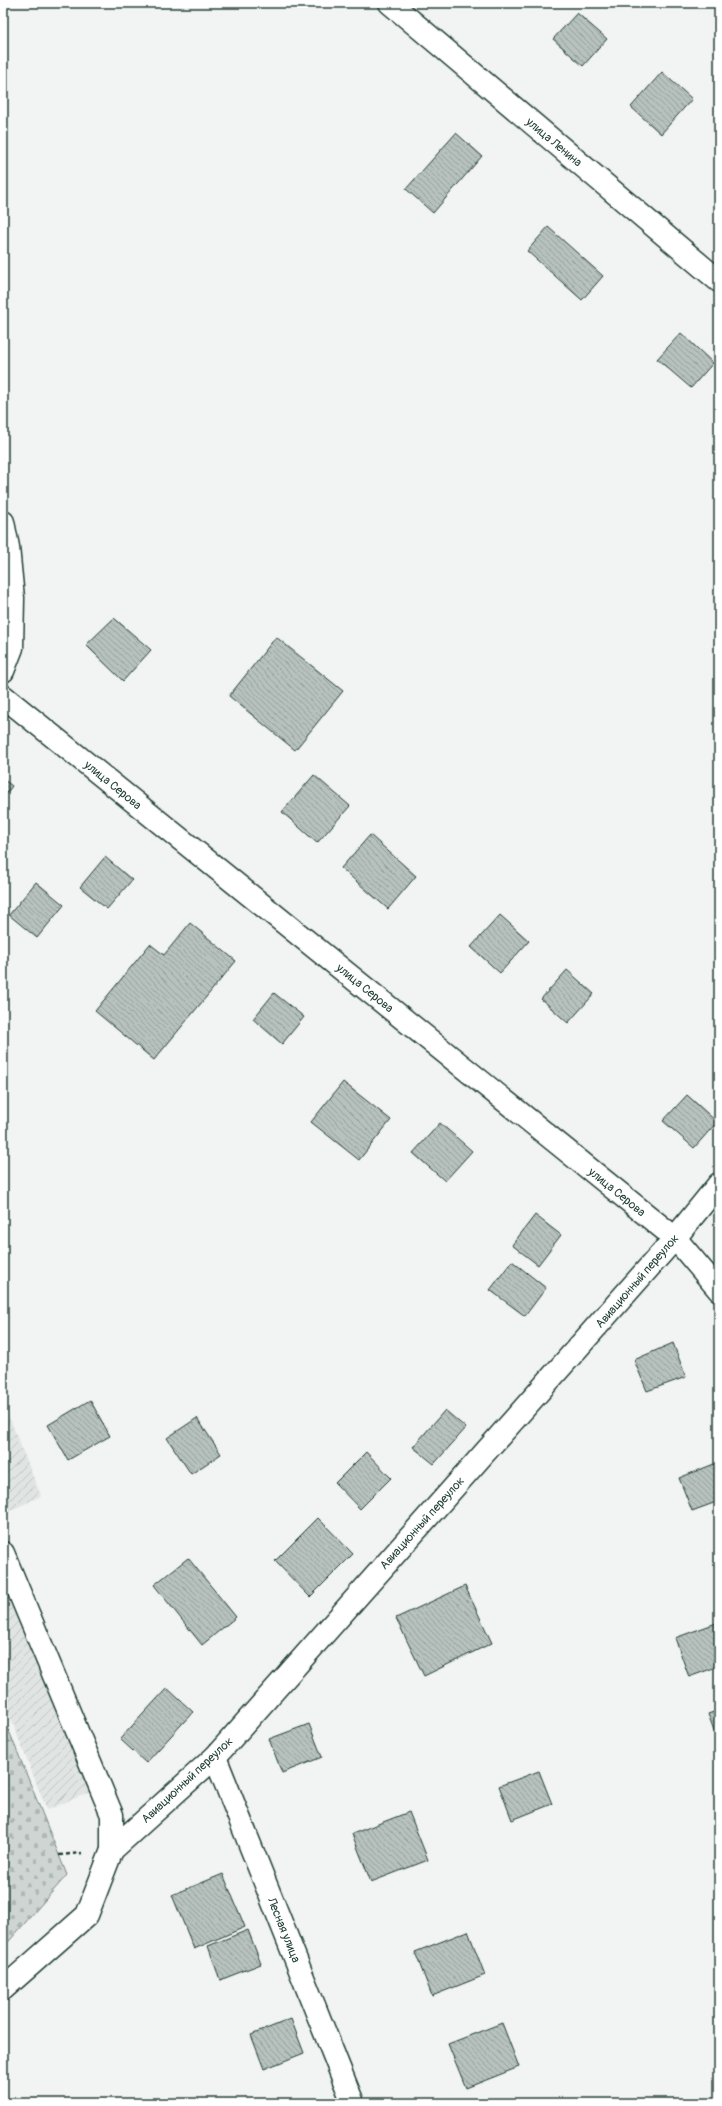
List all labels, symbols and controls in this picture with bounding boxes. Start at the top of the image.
street label: улица Ленина [522,114,585,170]
street label: улица Серова [80,757,145,813]
street label: улица Серова [332,960,397,1016]
street label: улица Серова [584,1164,649,1220]
street label: Авиационный переулок [592,1231,682,1331]
street label: Авиационный переулок [377,1474,468,1573]
street label: Авиационный переулок [138,1734,236,1827]
street label: Лесная улица [263,1895,304,1965]

